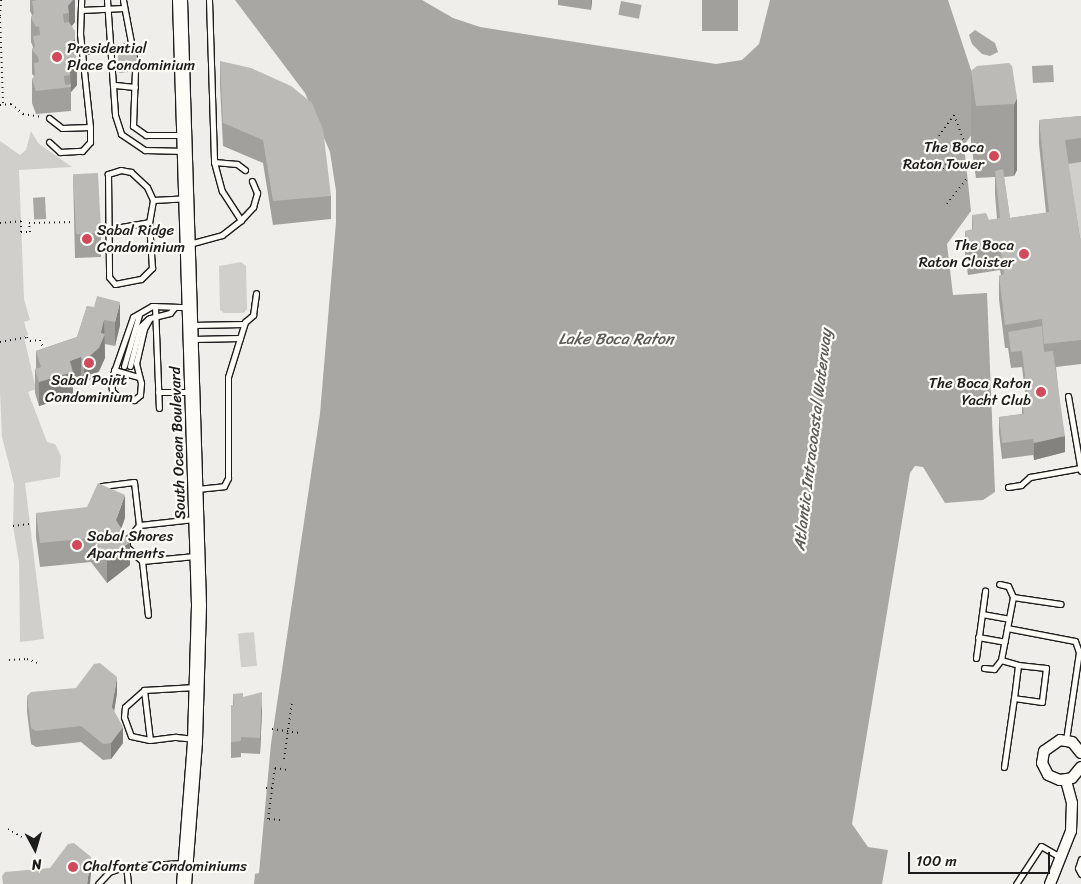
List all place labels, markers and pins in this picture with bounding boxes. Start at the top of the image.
place label: Presidential Place Condominium [67,39,195,74]
marker: Presidential Place Condominium [51,51,63,63]
place label: The Boca Raton Tower [902,138,984,173]
marker: The Boca Raton Tower [988,150,1000,162]
place label: Sabal Ridge Condominium [97,221,185,256]
marker: Sabal Ridge Condominium [81,233,93,245]
place label: The Boca Raton Cloister [919,236,1014,271]
marker: The Boca Raton Cloister [1018,248,1030,260]
marker: Sabal Point Condominium [83,357,95,369]
place label: Sabal Point Condominium [45,371,133,406]
place label: The Boca Raton Yacht Club [928,374,1031,409]
marker: The Boca Raton Yacht Club [1035,386,1047,398]
place label: Sabal Shores Apartments [87,527,173,562]
marker: Sabal Shores Apartments [71,539,83,551]
place label: Chalfonte Condominiums [83,858,246,876]
marker: Chalfonte Condominiums [67,861,79,873]

